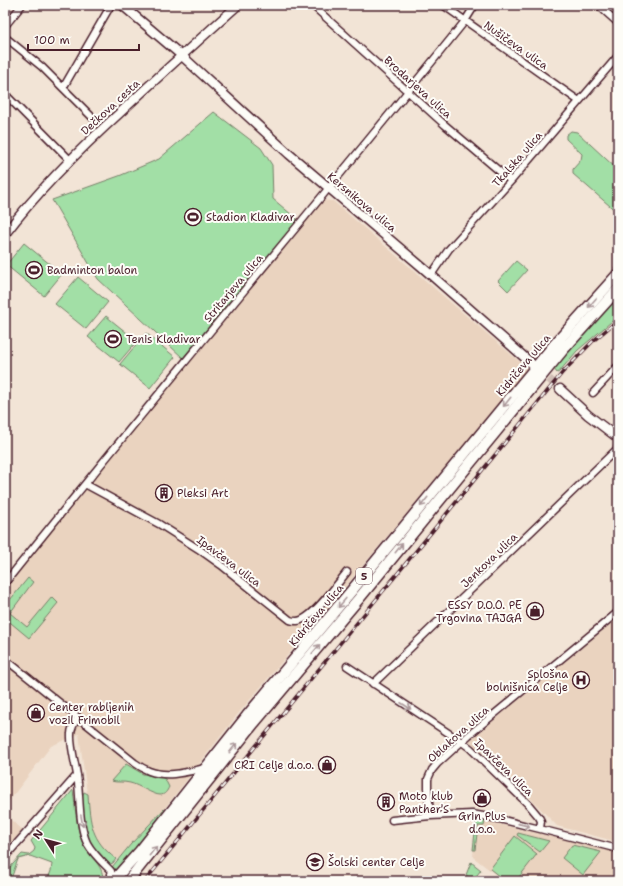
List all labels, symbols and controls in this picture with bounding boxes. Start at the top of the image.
street label: Nušičeva ulica [481,18,551,73]
scale bar [28,26,139,52]
text: 100 m [34,32,70,48]
street label: Brodarjeva ulica [381,53,455,122]
street label: Dečkova cesta [78,76,143,138]
street label: Tkalska ulica [489,128,546,190]
street label: Kersnikova ulica [324,169,399,236]
sports icon: Stadion Kladivar [183,207,203,227]
place label: Stadion Kladivar [206,210,295,225]
street label: Stritarjeva ulica [200,251,266,326]
sports icon: Badminton balon [24,260,44,280]
place label: Badminton balon [47,263,138,278]
one-way arrow [587,298,596,308]
sports icon: Tenis Kladivar [103,329,123,349]
street label: Kidričeva ulica [493,331,554,400]
place label: Tenis Kladivar [126,332,201,347]
one-way arrow [503,397,512,407]
building icon: Pleksi Art [154,483,174,503]
place label: Pleksi Art [177,486,229,501]
one-way arrow [420,496,429,507]
street label: Jenkova ulica [458,530,521,591]
street label: Ipavčeva ulica [194,532,264,591]
one-way arrow [395,543,404,554]
road number: 5 [356,568,372,584]
street label: Kidričeva ulica [286,581,347,650]
one-way arrow [338,597,347,608]
place label: ESSY D.O.O. PE Trgovina TAJGA [436,598,522,626]
shop icon: ESSY D.O.O. PE Trgovina TAJGA [525,601,545,621]
one-way arrow [312,643,321,654]
place label: Splošna bolnišnica Celje [486,667,568,695]
hospital icon: Splošna bolnišnica Celje [571,670,591,690]
place label: Center rabljenih vozil Frimobil [49,700,134,728]
one-way arrow [400,702,412,710]
shop icon: Center rabljenih vozil Frimobil [26,703,46,723]
street label: Oblakova ulica [424,703,492,766]
street label: Ipavčeva ulica [471,735,536,799]
one-way arrow [229,743,238,754]
shop icon: CRI Celje d.o.o. [317,755,337,775]
place label: CRI Celje d.o.o. [234,758,314,773]
shop icon: Grin Plus d.o.o. [472,788,492,808]
place label: Moto klub Panther'S [399,789,453,817]
building icon: Moto klub Panther'S [376,792,396,812]
place label: Grin Plus d.o.o. [458,809,506,837]
one-way arrow [78,814,86,827]
north arrow [26,820,66,860]
one-way arrow [517,822,530,829]
text: N [30,826,47,842]
one-way arrow [149,845,157,856]
school or university icon: Šolski center Celje [305,852,325,872]
place label: Šolski center Celje [328,854,425,870]

